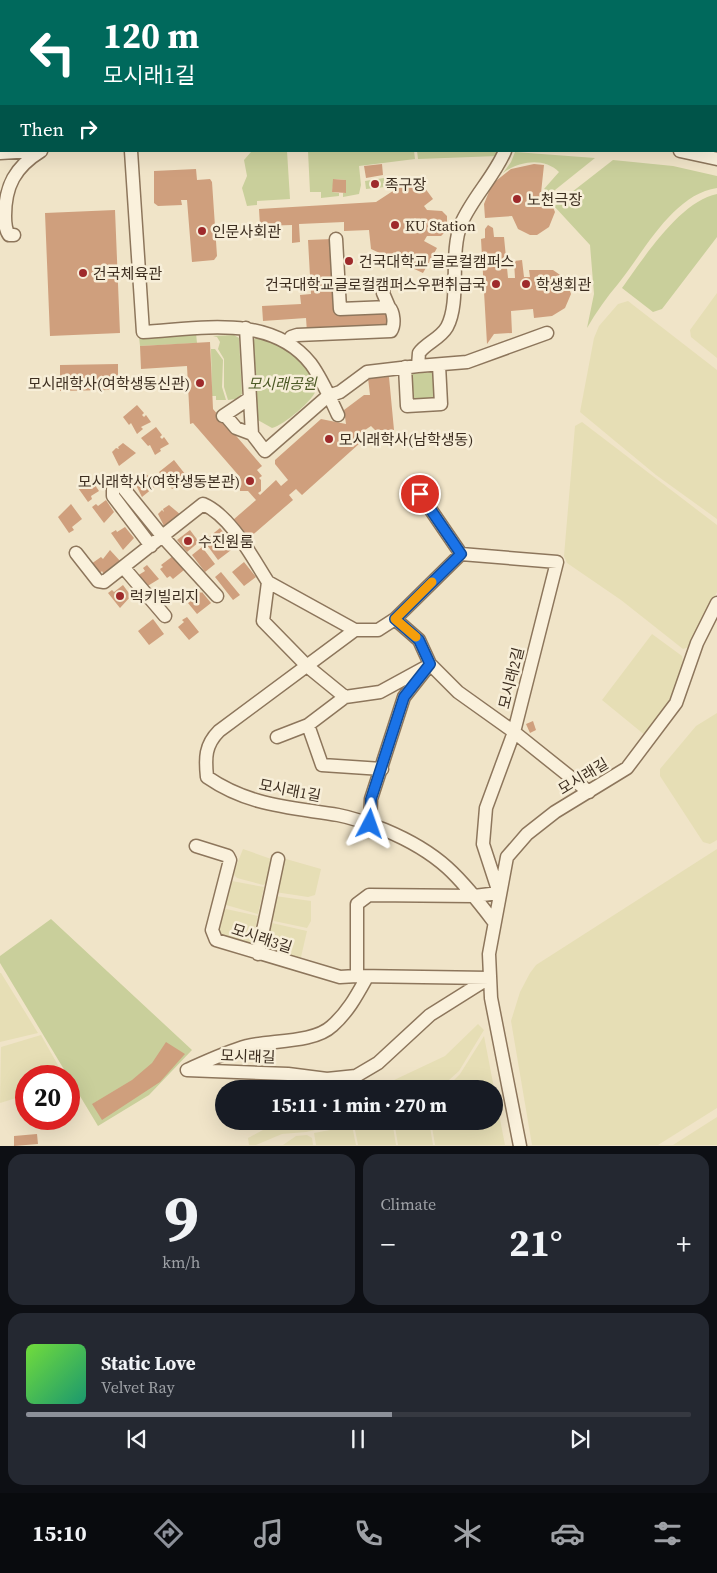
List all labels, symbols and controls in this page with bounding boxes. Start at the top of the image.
text: 120 m [103,12,199,60]
icon: left [20,20,85,85]
text: 모시래1길 [103,60,195,90]
icon: right [74,115,102,143]
text: Then [20,116,64,142]
place label: 족구장 [385,174,427,195]
marker: 족구장 [369,178,381,190]
place label: 노천극장 [527,189,582,210]
marker: 노천극장 [511,193,523,205]
place label: KU Station [405,215,476,236]
marker: KU Station [389,219,401,231]
place label: 인문사회관 [212,221,281,242]
marker: 인문사회관 [196,225,208,237]
place label: 건국대학교 글로컬캠퍼스 [359,251,514,272]
marker: 건국대학교 글로컬캠퍼스 [343,255,355,267]
place label: 건국체육관 [93,263,162,284]
marker: 건국체육관 [77,267,89,279]
place label: 건국대학교글로컬캠퍼스우편취급국 [265,274,486,295]
place label: 학생회관 [536,274,591,295]
marker: 건국대학교글로컬캠퍼스우편취급국 [490,278,502,290]
marker: 학생회관 [520,278,532,290]
place label: 모시래학사(여학생동신관) [28,373,190,394]
park label: 모시래공원 [247,373,318,394]
marker: 모시래학사(여학생동신관) [194,377,206,389]
place label: 모시래학사(남학생동) [339,429,473,450]
marker: 모시래학사(남학생동) [323,433,335,445]
place label: 모시래학사(여학생동본관) [78,471,240,492]
pin [399,473,441,515]
marker: 모시래학사(여학생동본관) [244,475,256,487]
icon: arrive [406,480,434,508]
place label: 수진원룸 [198,531,253,552]
marker: 수진원룸 [182,535,194,547]
place label: 럭키빌리지 [130,586,199,607]
marker: 럭키빌리지 [114,590,126,602]
street label: 모시래2길 [493,645,529,711]
street label: 모시래길 [554,753,612,799]
street label: 모시래1길 [257,774,323,806]
position arrow [343,797,395,849]
street label: 모시래3길 [229,918,295,958]
street label: 모시래길 [220,1045,276,1067]
speed limit sign: 20 [15,1065,80,1130]
text: 15:11 · 1 min · 270 m [271,1092,447,1118]
text: 9 [164,1174,199,1263]
text: Climate [381,1193,436,1215]
text: 21° [509,1217,563,1269]
text: − [381,1225,395,1263]
text: + [676,1225,691,1263]
text: km/h [162,1251,200,1273]
text: Static Love [101,1350,196,1376]
text: Velvet Ray [101,1376,175,1398]
icon: previous [123,1425,151,1453]
icon: pause [344,1425,372,1453]
icon: next [566,1425,594,1453]
icon: directions [151,1516,186,1551]
icon: music [251,1516,286,1551]
icon: phone [351,1516,386,1551]
icon: climate [450,1516,485,1551]
icon: car [550,1516,585,1551]
icon: filters [650,1516,685,1551]
text: 15:10 [32,1518,87,1548]

